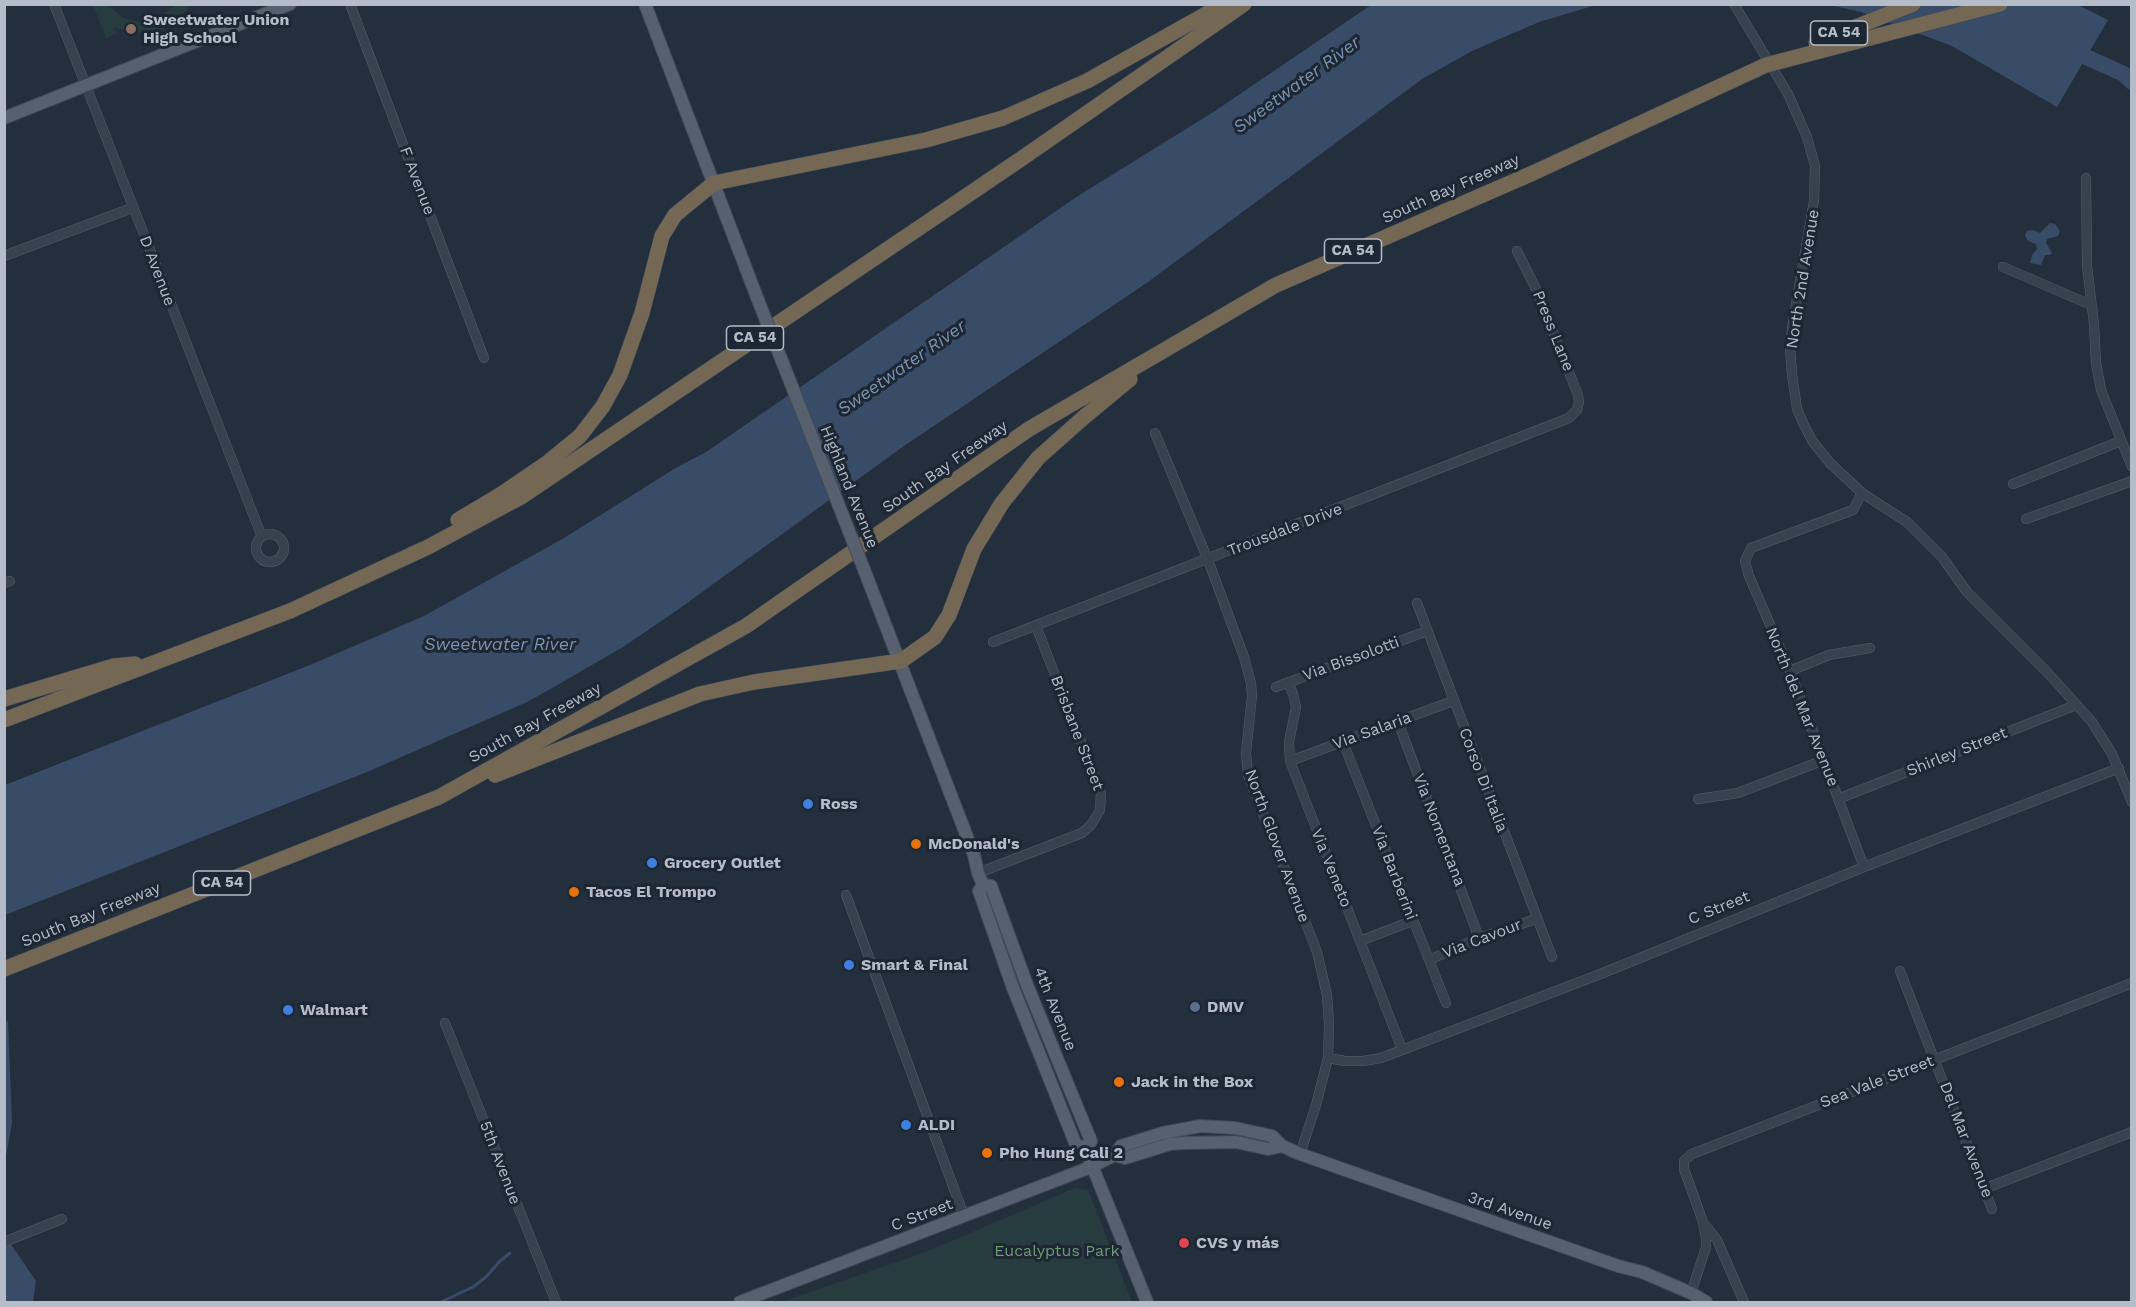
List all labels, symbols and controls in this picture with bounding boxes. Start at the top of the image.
place label: Sweetwater Union High School [143,10,289,48]
road number: CA 54 [1810,21,1868,45]
marker: Sweetwater Union High School [124,22,138,36]
water label: Sweetwater River [1229,32,1365,138]
street label: F Avenue [395,144,439,218]
street label: South Bay Freeway [1379,150,1523,228]
street label: North 2nd Avenue [1783,208,1823,350]
street label: D Avenue [135,233,179,309]
road number: CA 54 [1324,239,1382,263]
street label: Press Lane [1528,288,1578,374]
water label: Sweetwater River [834,316,970,420]
road number: CA 54 [726,326,783,350]
street label: South Bay Freeway [879,417,1011,517]
street label: Highland Avenue [816,423,882,551]
street label: Trousdale Drive [1225,499,1345,561]
street label: North del Mar Avenue [1761,625,1843,789]
street label: Via Bissolotti [1300,633,1402,685]
water label: Sweetwater River [424,634,576,656]
street label: Brisbane Street [1046,673,1108,793]
street label: South Bay Freeway [466,679,604,767]
street label: Via Salaria [1330,708,1414,754]
street label: Shirley Street [1904,723,2010,781]
street label: Corso Di Italia [1454,725,1512,835]
street label: North Glover Avenue [1240,767,1314,925]
street label: Via Nomentana [1409,771,1469,889]
place label: Ross [820,794,858,814]
marker: Ross [801,797,815,811]
street label: Via Barberini [1367,823,1421,923]
street label: Via Veneto [1307,826,1355,910]
place label: McDonald's [928,834,1020,854]
marker: McDonald's [909,837,923,851]
place label: Grocery Outlet [664,853,781,873]
marker: Grocery Outlet [645,856,659,870]
road number: CA 54 [194,871,250,895]
street label: South Bay Freeway [19,878,163,952]
place label: Tacos El Trompo [586,882,716,902]
marker: Tacos El Trompo [567,885,581,899]
street label: C Street [1685,887,1753,929]
street label: Via Cavour [1440,915,1524,963]
place label: Smart & Final [861,955,968,975]
marker: Smart & Final [842,958,856,972]
street label: 4th Avenue [1030,964,1080,1054]
place label: DMV [1207,997,1244,1017]
place label: Walmart [300,1000,368,1020]
marker: DMV [1188,1000,1202,1014]
marker: Walmart [281,1003,295,1017]
street label: Sea Vale Street [1817,1051,1937,1113]
place label: Jack in the Box [1131,1072,1253,1092]
marker: Jack in the Box [1112,1075,1126,1089]
street label: Del Mar Avenue [1935,1079,1997,1201]
place label: ALDI [918,1115,955,1135]
street label: 5th Avenue [475,1118,525,1208]
marker: ALDI [899,1118,913,1132]
place label: Pho Hung Cali 2 [999,1143,1123,1163]
marker: Pho Hung Cali 2 [980,1146,994,1160]
street label: 3rd Avenue [1465,1188,1555,1234]
street label: C Street [888,1194,956,1236]
place label: CVS y más [1196,1233,1279,1253]
marker: CVS y más [1177,1236,1191,1250]
park label: Eucalyptus Park [994,1241,1120,1261]

